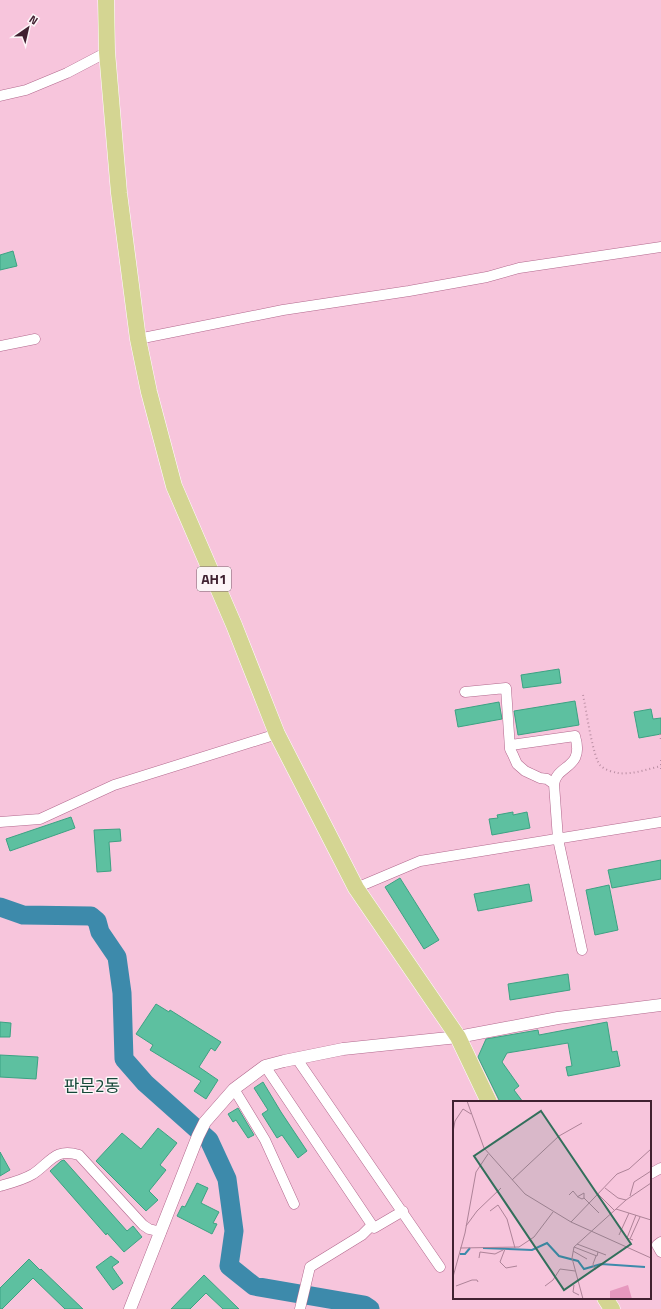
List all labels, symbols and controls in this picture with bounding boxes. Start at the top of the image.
north arrow [8,8,48,48]
text: N [26,11,41,28]
road number: AH1 [197,567,231,591]
district label: 판문2동 [64,1073,120,1099]
inset map [453,1101,651,1299]

